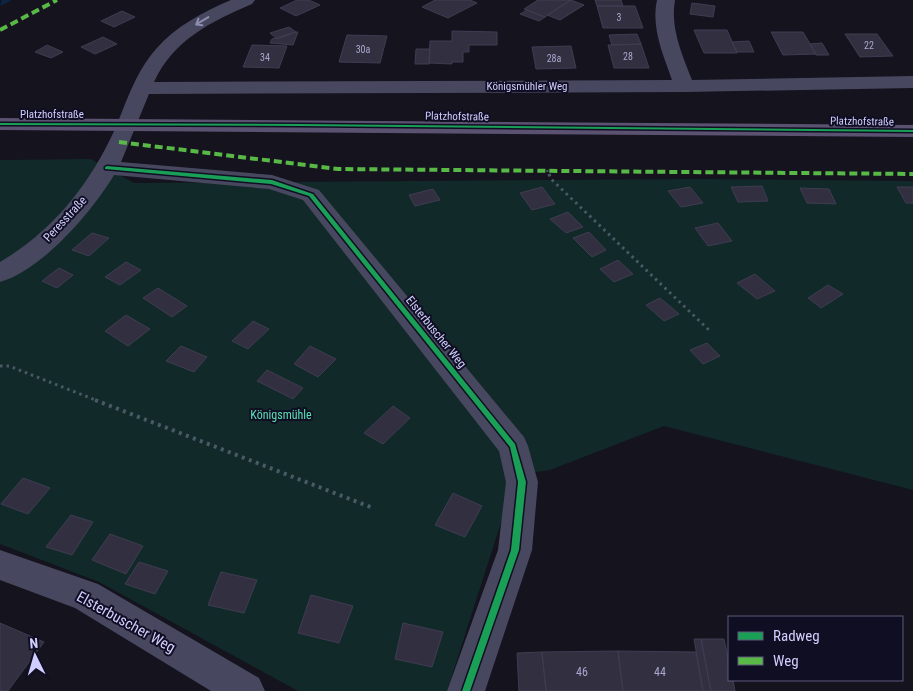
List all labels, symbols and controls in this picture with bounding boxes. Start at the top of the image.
house number: 3 [617,12,622,23]
one-way arrow [195,16,209,26]
house number: 22 [864,40,874,51]
house number: 30a [356,44,371,55]
house number: 28 [623,51,633,62]
house number: 34 [260,52,270,63]
house number: 28a [547,53,562,64]
street label: Königsmühler Weg [487,80,567,93]
street label: Platzhofstraße [20,108,84,121]
street label: Platzhofstraße [425,109,489,124]
street label: Platzhofstraße [830,114,894,129]
street label: Peresstraße [40,193,90,245]
street label: Elsterbuscher Weg [403,293,469,371]
park label: Königsmühle [250,408,312,422]
street label: Elsterbuscher Weg [73,587,179,657]
legend [728,616,903,681]
text: Radweg [773,627,820,645]
north arrow [10,631,60,681]
text: N [29,635,39,651]
text: Weg [773,652,799,670]
house number: 46 [576,665,588,679]
house number: 44 [654,665,666,679]

